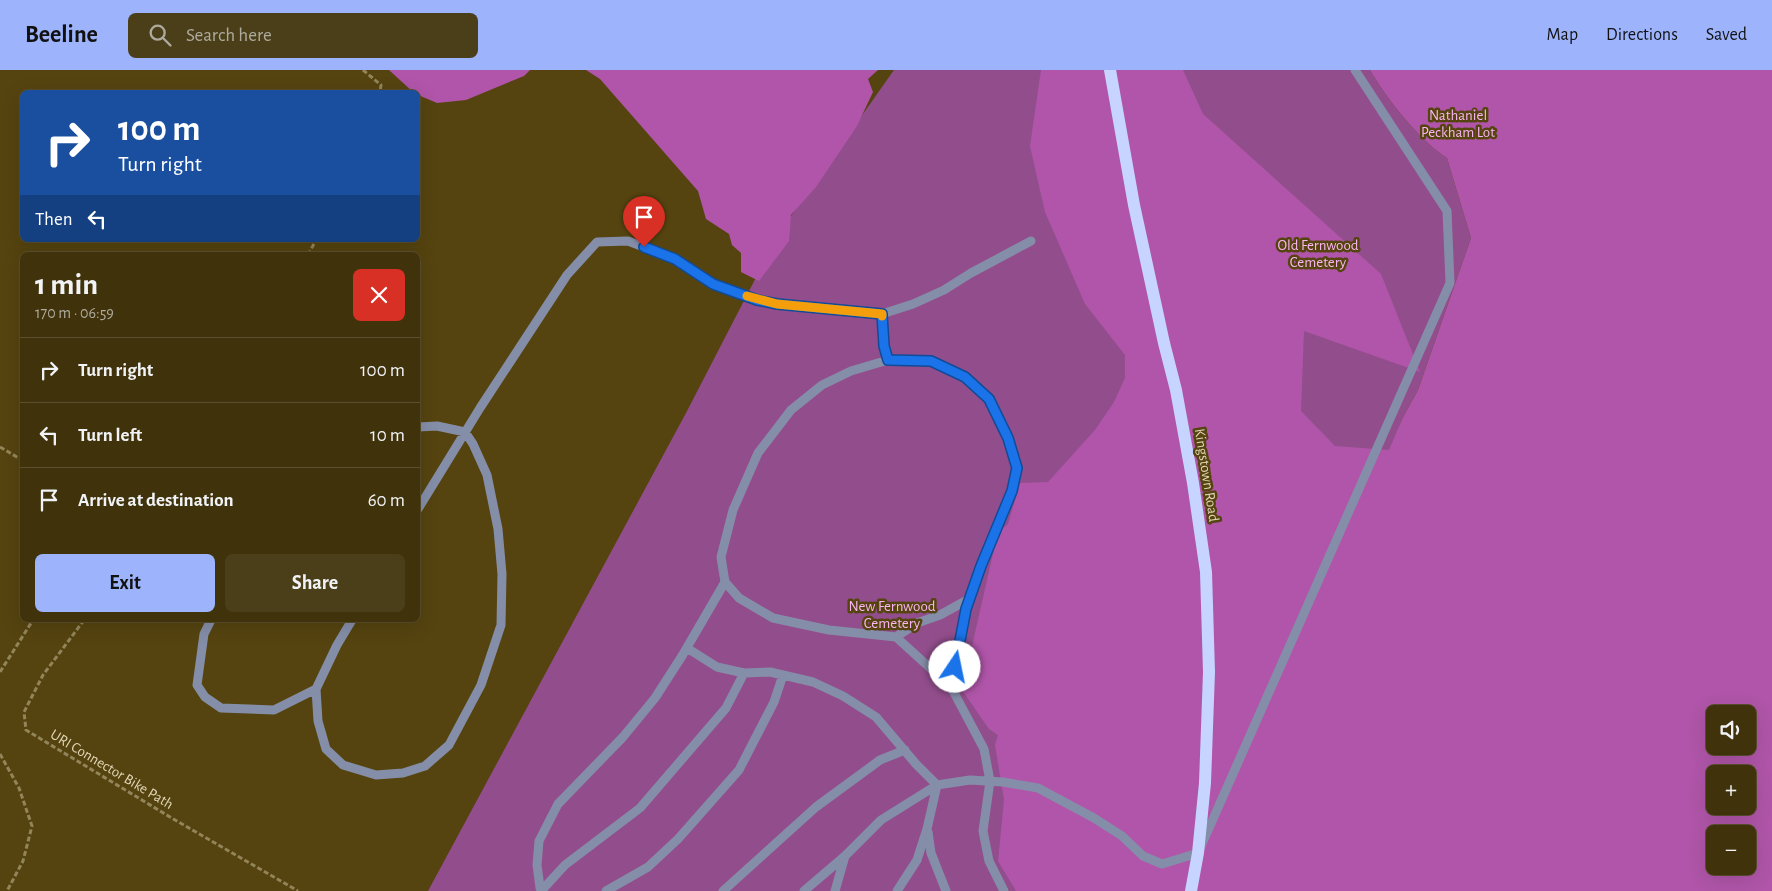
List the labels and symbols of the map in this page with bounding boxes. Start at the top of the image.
park label: Nathaniel Peckham Lot [1421,108,1495,140]
pin [623,196,665,247]
park label: Old Fernwood Cemetery [1277,238,1359,270]
street label: Kingstown Road [1192,427,1221,523]
park label: New Fernwood Cemetery [848,599,936,631]
position arrow [928,640,980,692]
street label: URI Connector Bike Path [48,727,176,812]

